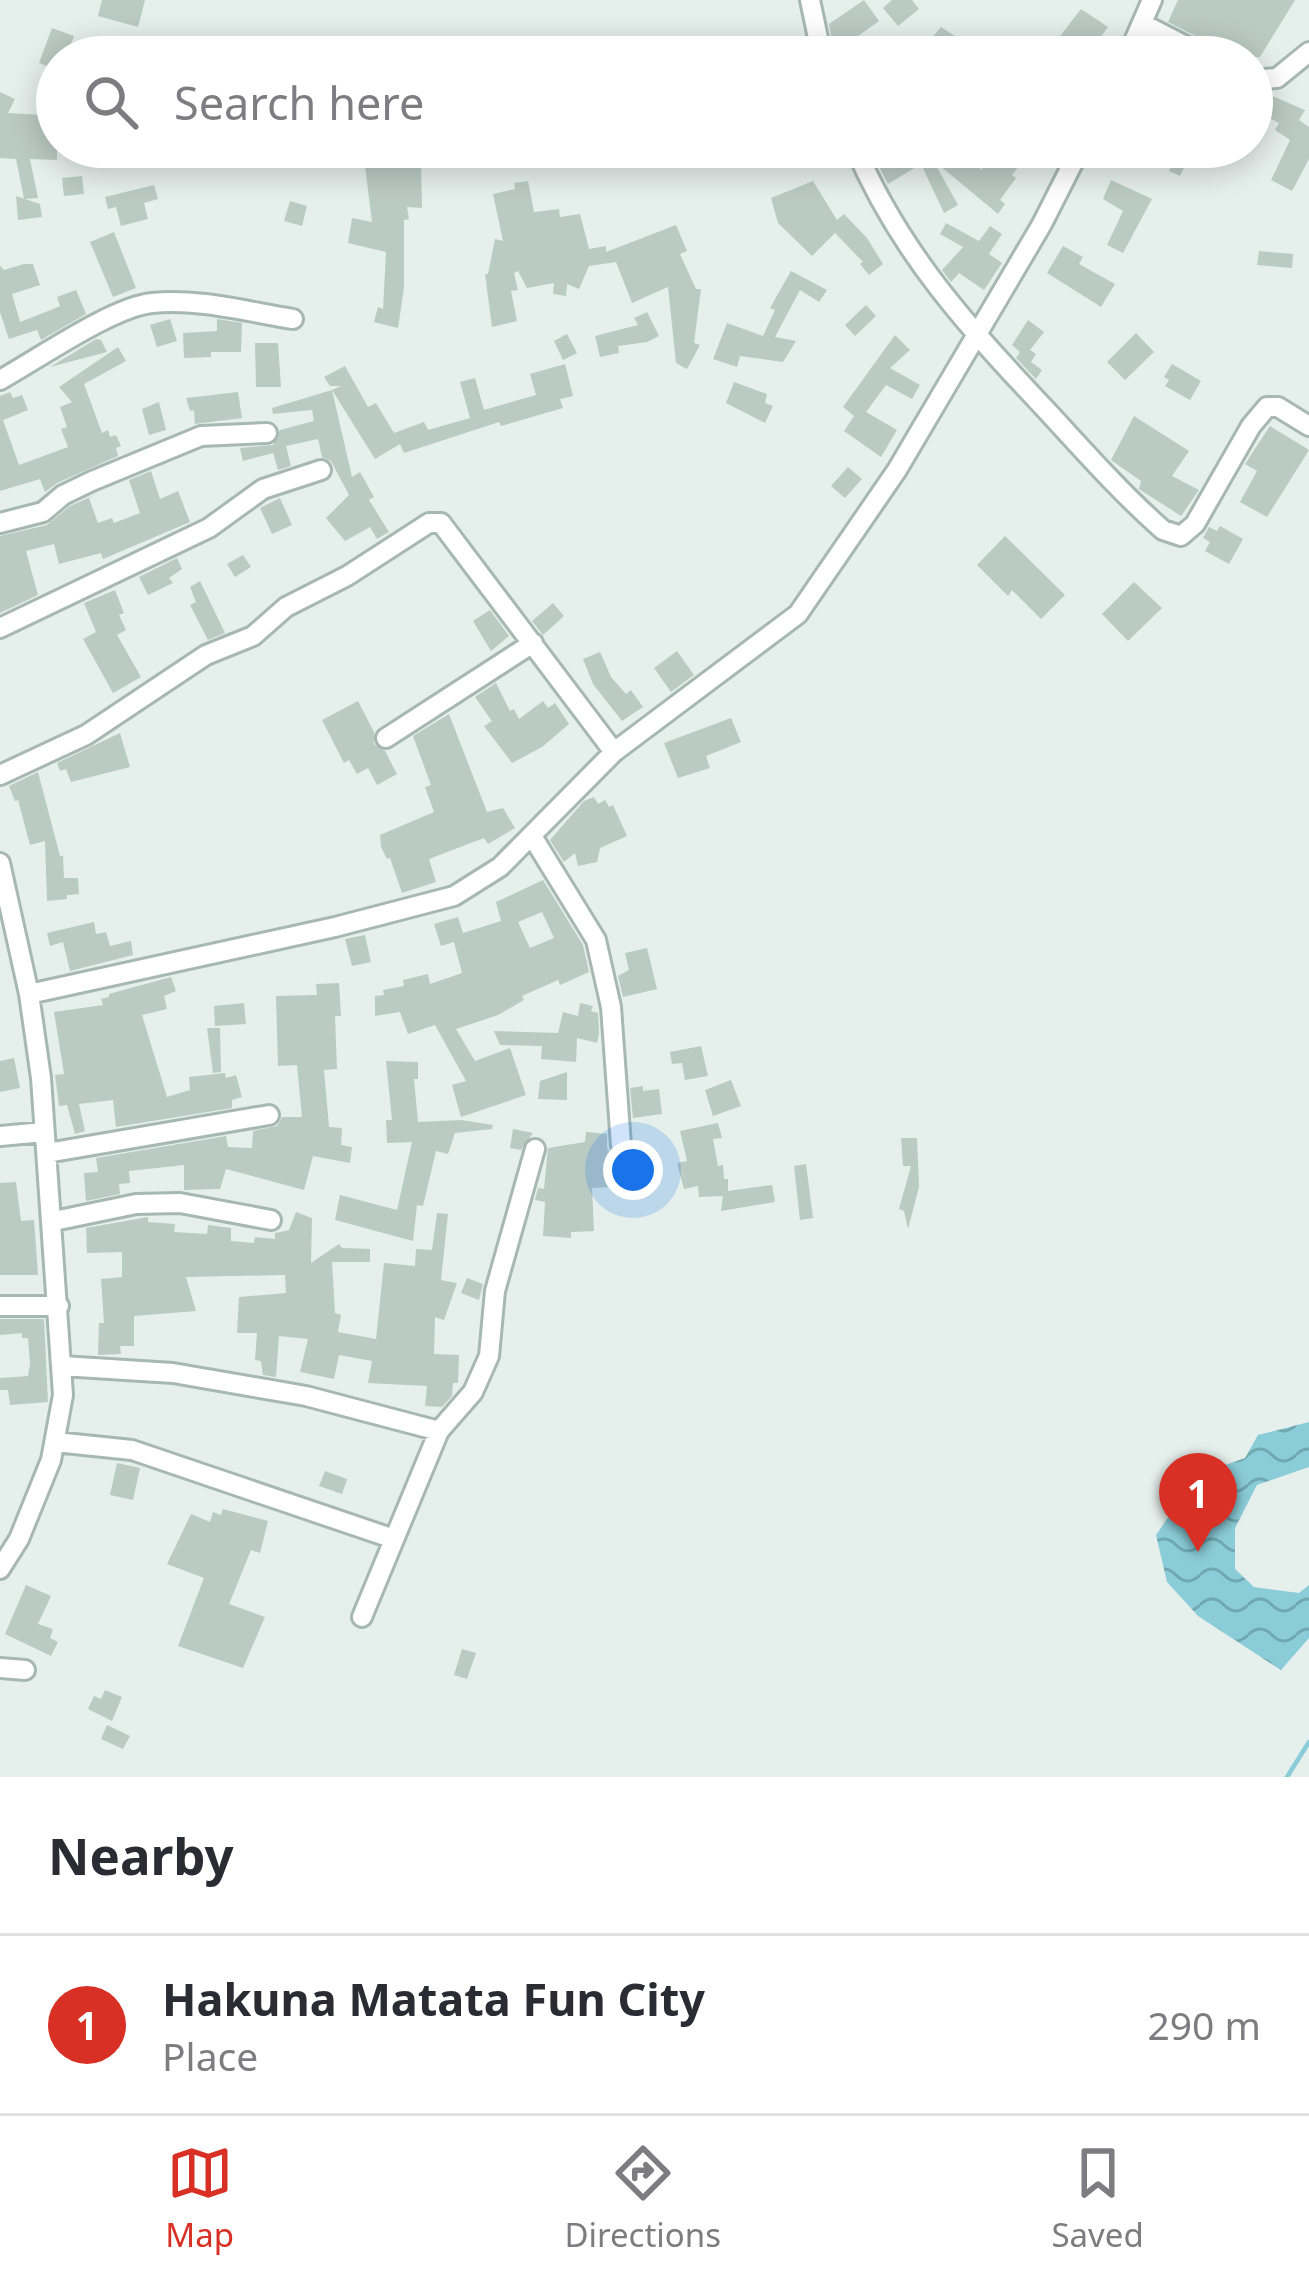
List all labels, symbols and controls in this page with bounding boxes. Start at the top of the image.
search box [36,36,1273,168]
icon: search [78,69,144,135]
text: Search here [174,72,424,133]
your location [603,1140,663,1200]
pin: 1 [1159,1453,1237,1552]
text: Nearby [48,1820,234,1890]
text: Hakuna Matata Fun City [162,1968,705,2029]
text: 1 [76,1998,98,2051]
text: 290 m [1147,1998,1261,2051]
text: Place [162,2029,258,2082]
tab: Map [165,2140,234,2257]
tab: Directions [564,2140,721,2257]
tab: Saved [1051,2140,1144,2257]

